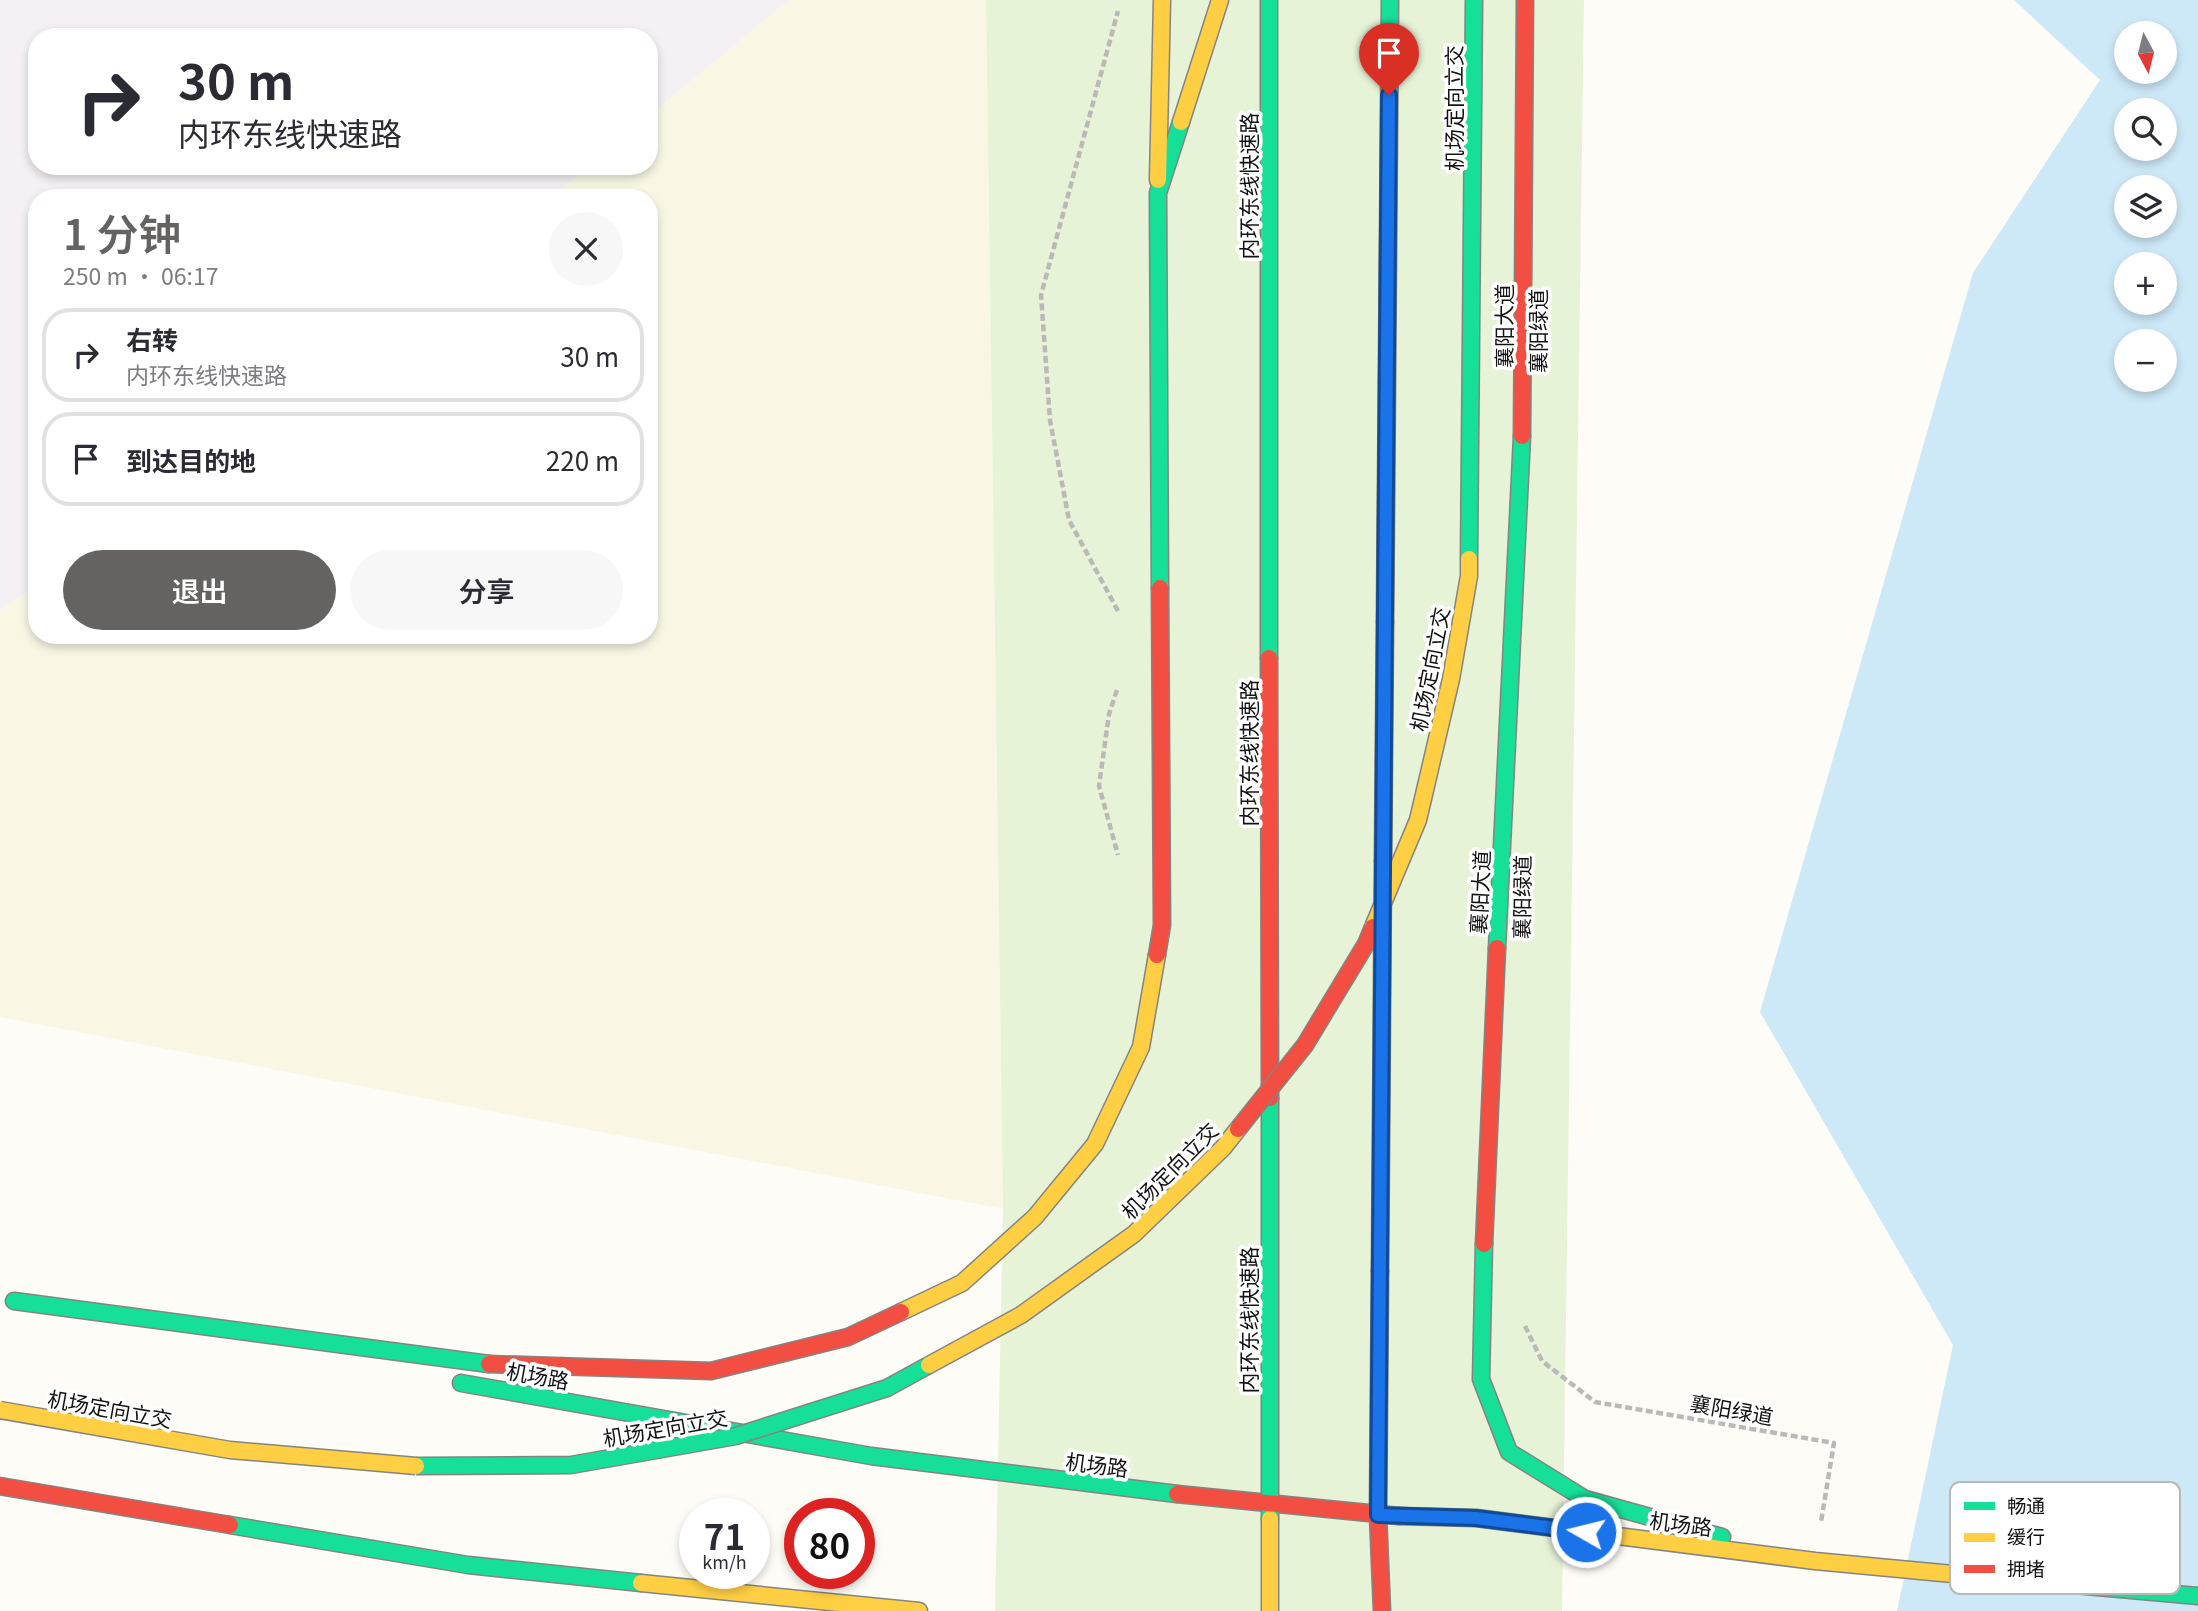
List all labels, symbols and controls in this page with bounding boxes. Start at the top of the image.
north arrow [2114,21,2177,84]
map controls [2114,21,2177,392]
pin [1359,23,1419,95]
icon: arrive [1370,34,1408,72]
text: 30 m [178,43,294,114]
street label: 机场定向立交 [1438,45,1468,171]
icon: right [63,56,154,147]
button: search [2114,98,2177,161]
text: 内环东线快速路 [178,109,402,155]
street label: 内环东线快速路 [1233,113,1263,260]
button: layers [2114,175,2177,238]
text: 1 分钟 [63,201,181,262]
button: close [549,212,623,286]
button: + [2114,252,2177,315]
text: 250 m · 06:17 [63,258,219,292]
street label: 襄阳大道 [1488,284,1518,368]
street label: 襄阳绿道 [1522,289,1552,373]
text: 右转 [126,320,178,357]
button: − [2114,329,2177,392]
icon: right [67,336,105,374]
text: 30 m [560,337,619,374]
text: 内环东线快速路 [126,357,287,391]
icon: arrive [67,440,105,478]
text: 到达目的地 [126,441,256,478]
text: 220 m [546,441,619,478]
button: 退出 [63,550,336,630]
button: 分享 [350,550,623,630]
street label: 机场定向立交 [1402,604,1456,734]
street label: 内环东线快速路 [1233,680,1263,827]
street label: 襄阳大道 [1462,849,1496,935]
street label: 襄阳绿道 [1505,855,1537,939]
street label: 机场定向立交 [1114,1115,1224,1225]
street label: 内环东线快速路 [1233,1247,1263,1394]
street label: 机场路 [504,1355,572,1395]
street label: 机场定向立交 [45,1382,175,1434]
street label: 襄阳绿道 [1688,1387,1776,1431]
street label: 机场定向立交 [600,1401,730,1453]
street label: 机场路 [1064,1445,1130,1483]
legend [1950,1482,2180,1594]
text: 畅通 [2007,1491,2045,1518]
position arrow [1549,1495,1623,1569]
speed limit sign: 80 [784,1498,875,1589]
street label: 机场路 [1648,1504,1714,1542]
text: 71 [704,1509,745,1560]
text: 缓行 [2007,1522,2045,1549]
text: km/h [702,1548,747,1574]
text: 拥堵 [2007,1554,2045,1581]

